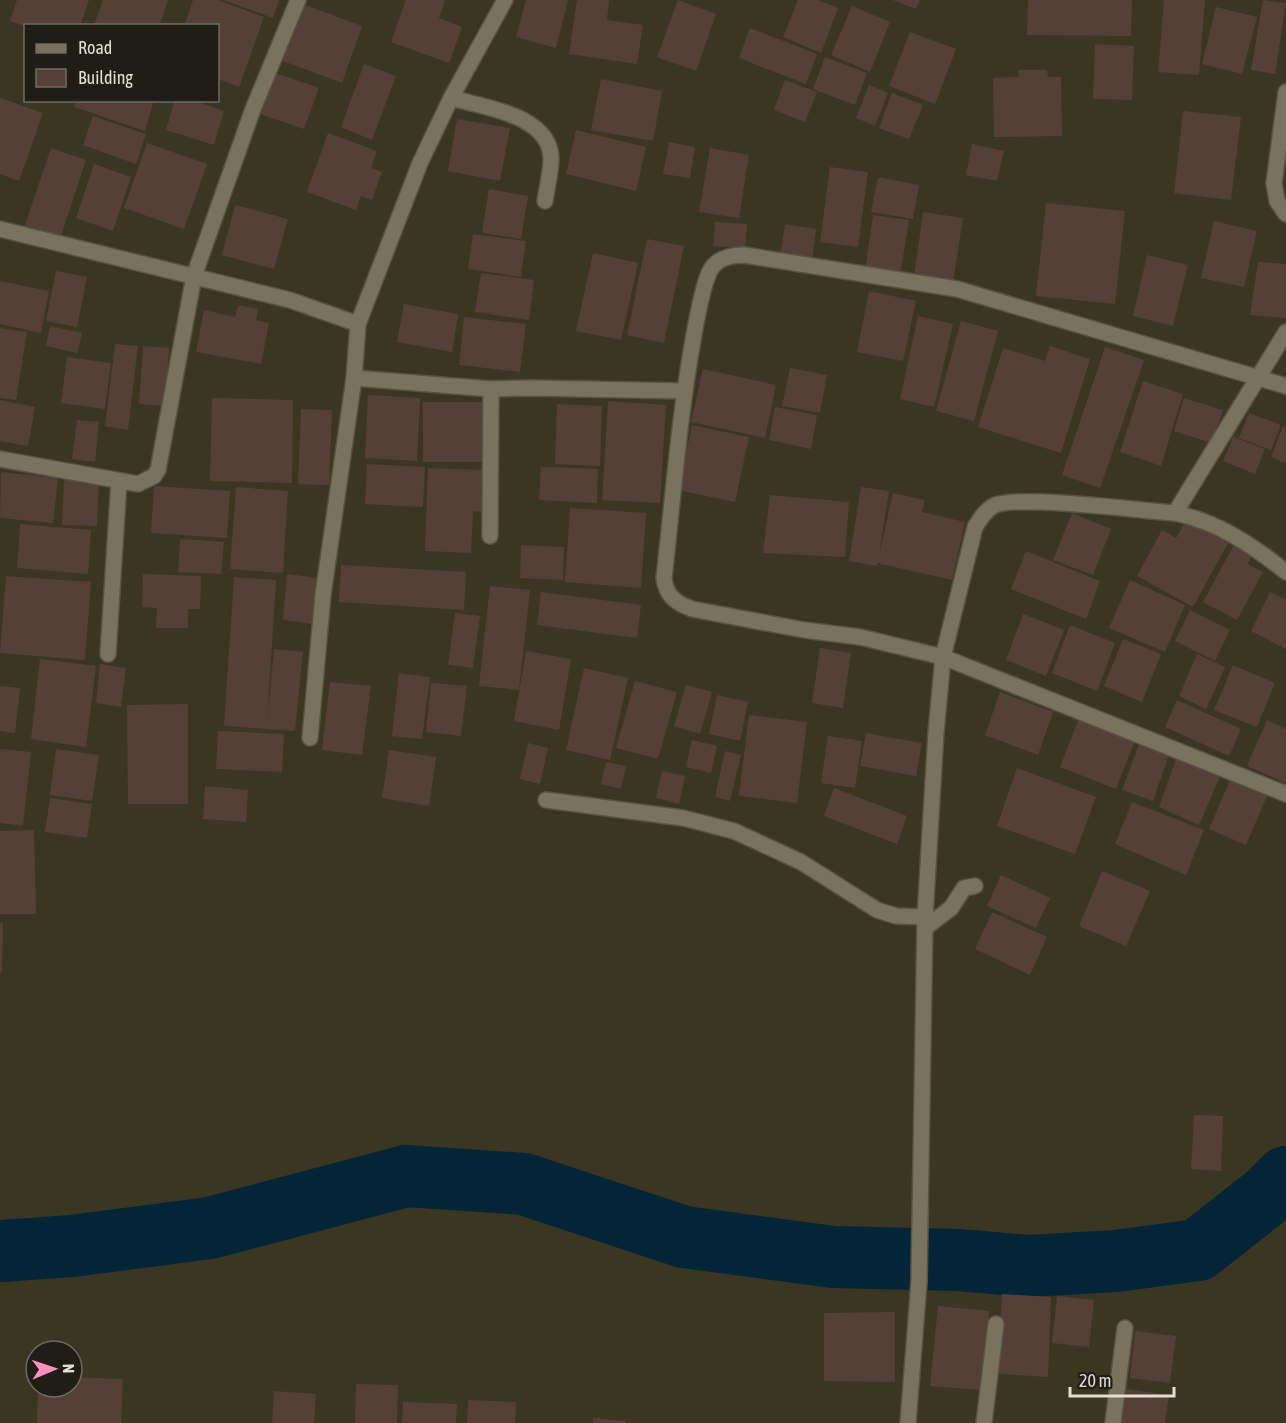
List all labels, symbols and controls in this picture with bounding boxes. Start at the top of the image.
legend [24,24,219,102]
text: Road [78,37,112,58]
text: Building [78,67,133,88]
north arrow [24,1339,84,1399]
scale bar [1070,1360,1174,1398]
text: N [60,1363,78,1374]
text: 20 m [1079,1370,1111,1391]

